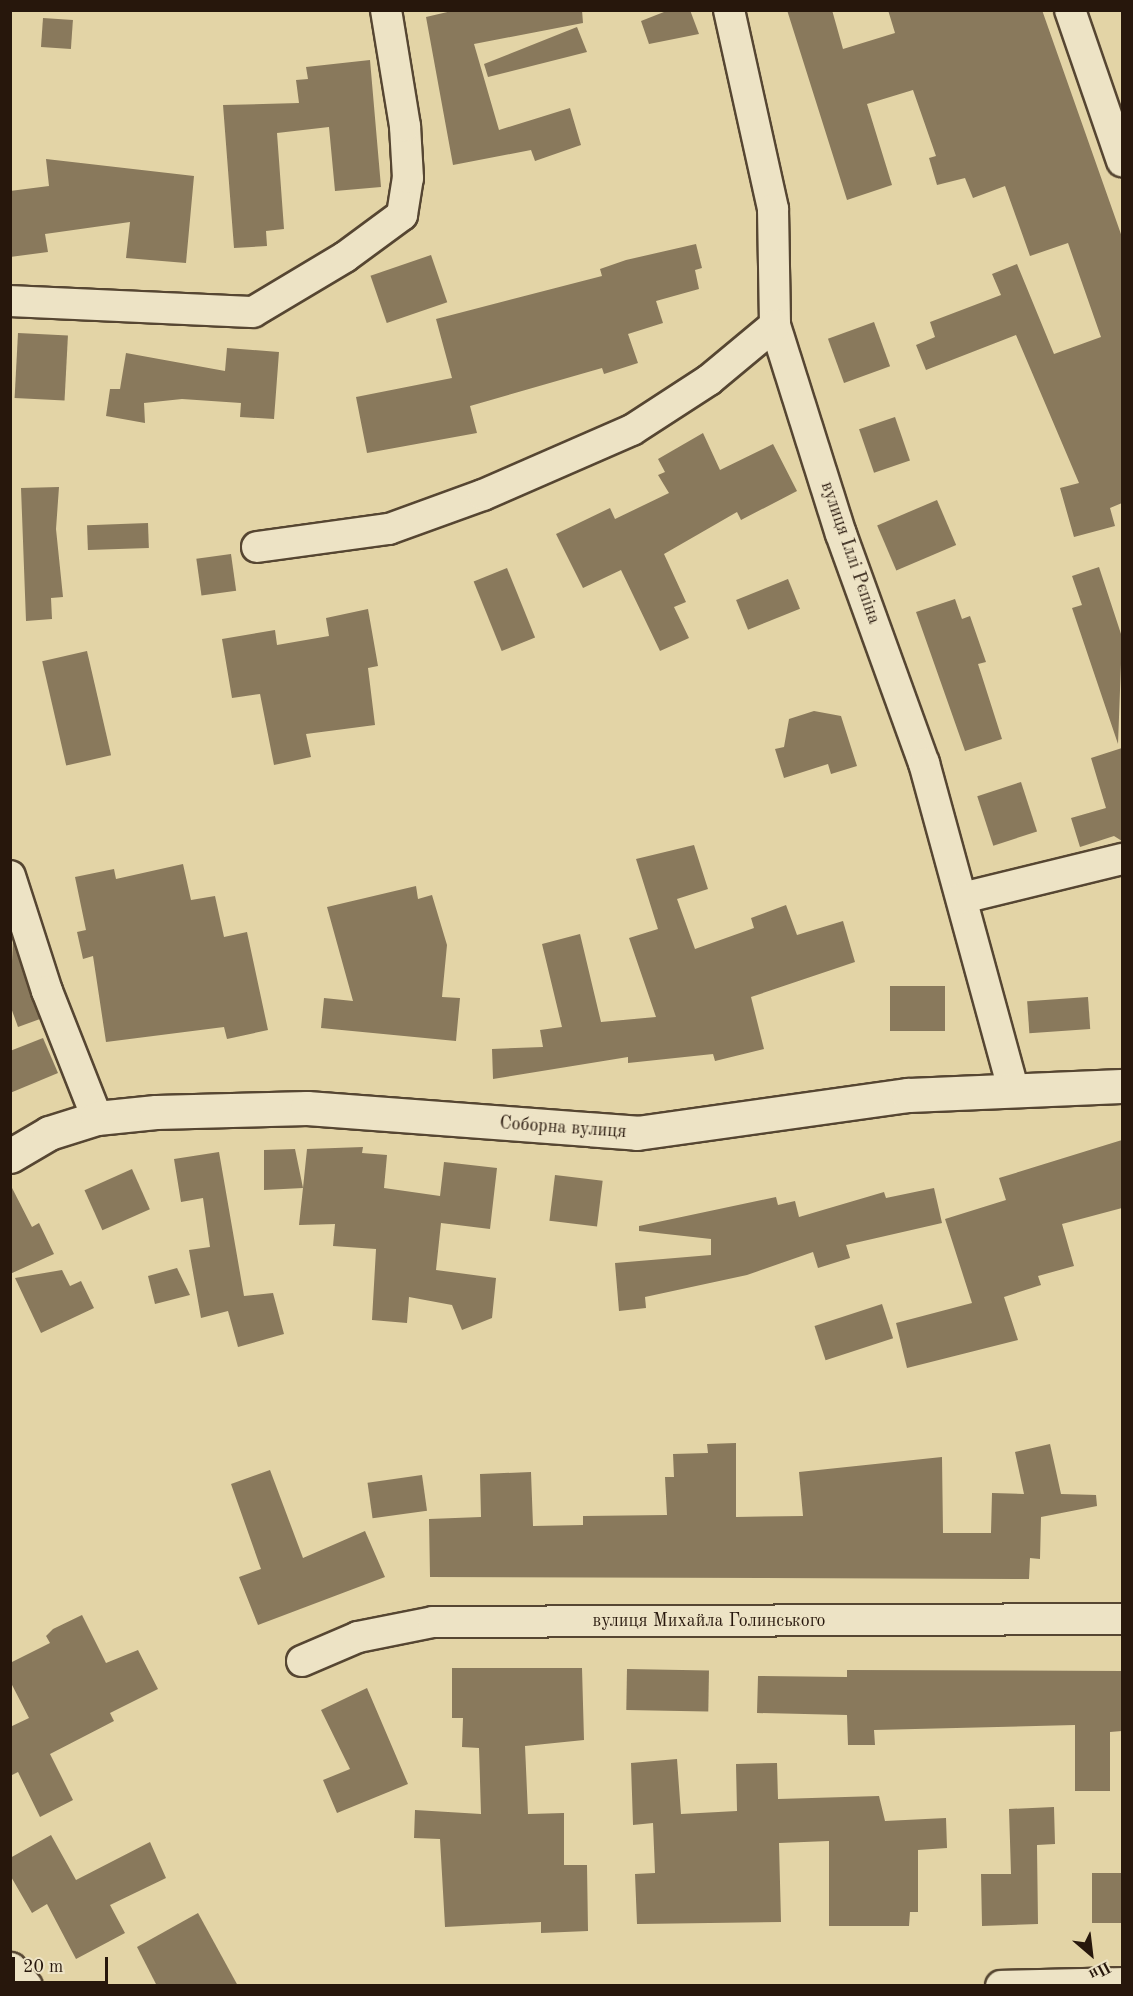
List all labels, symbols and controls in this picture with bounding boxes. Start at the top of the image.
street label: вулиця Іллі Рєпіна [816,479,884,627]
street label: Соборна вулиця [499,1113,627,1143]
street label: вулиця Михайла Голинського [593,1610,825,1632]
north arrow [1061,1924,1121,1984]
scale bar [15,1945,111,1983]
text: 20 m [23,1958,63,1976]
text: Пн [1086,1958,1113,1982]

